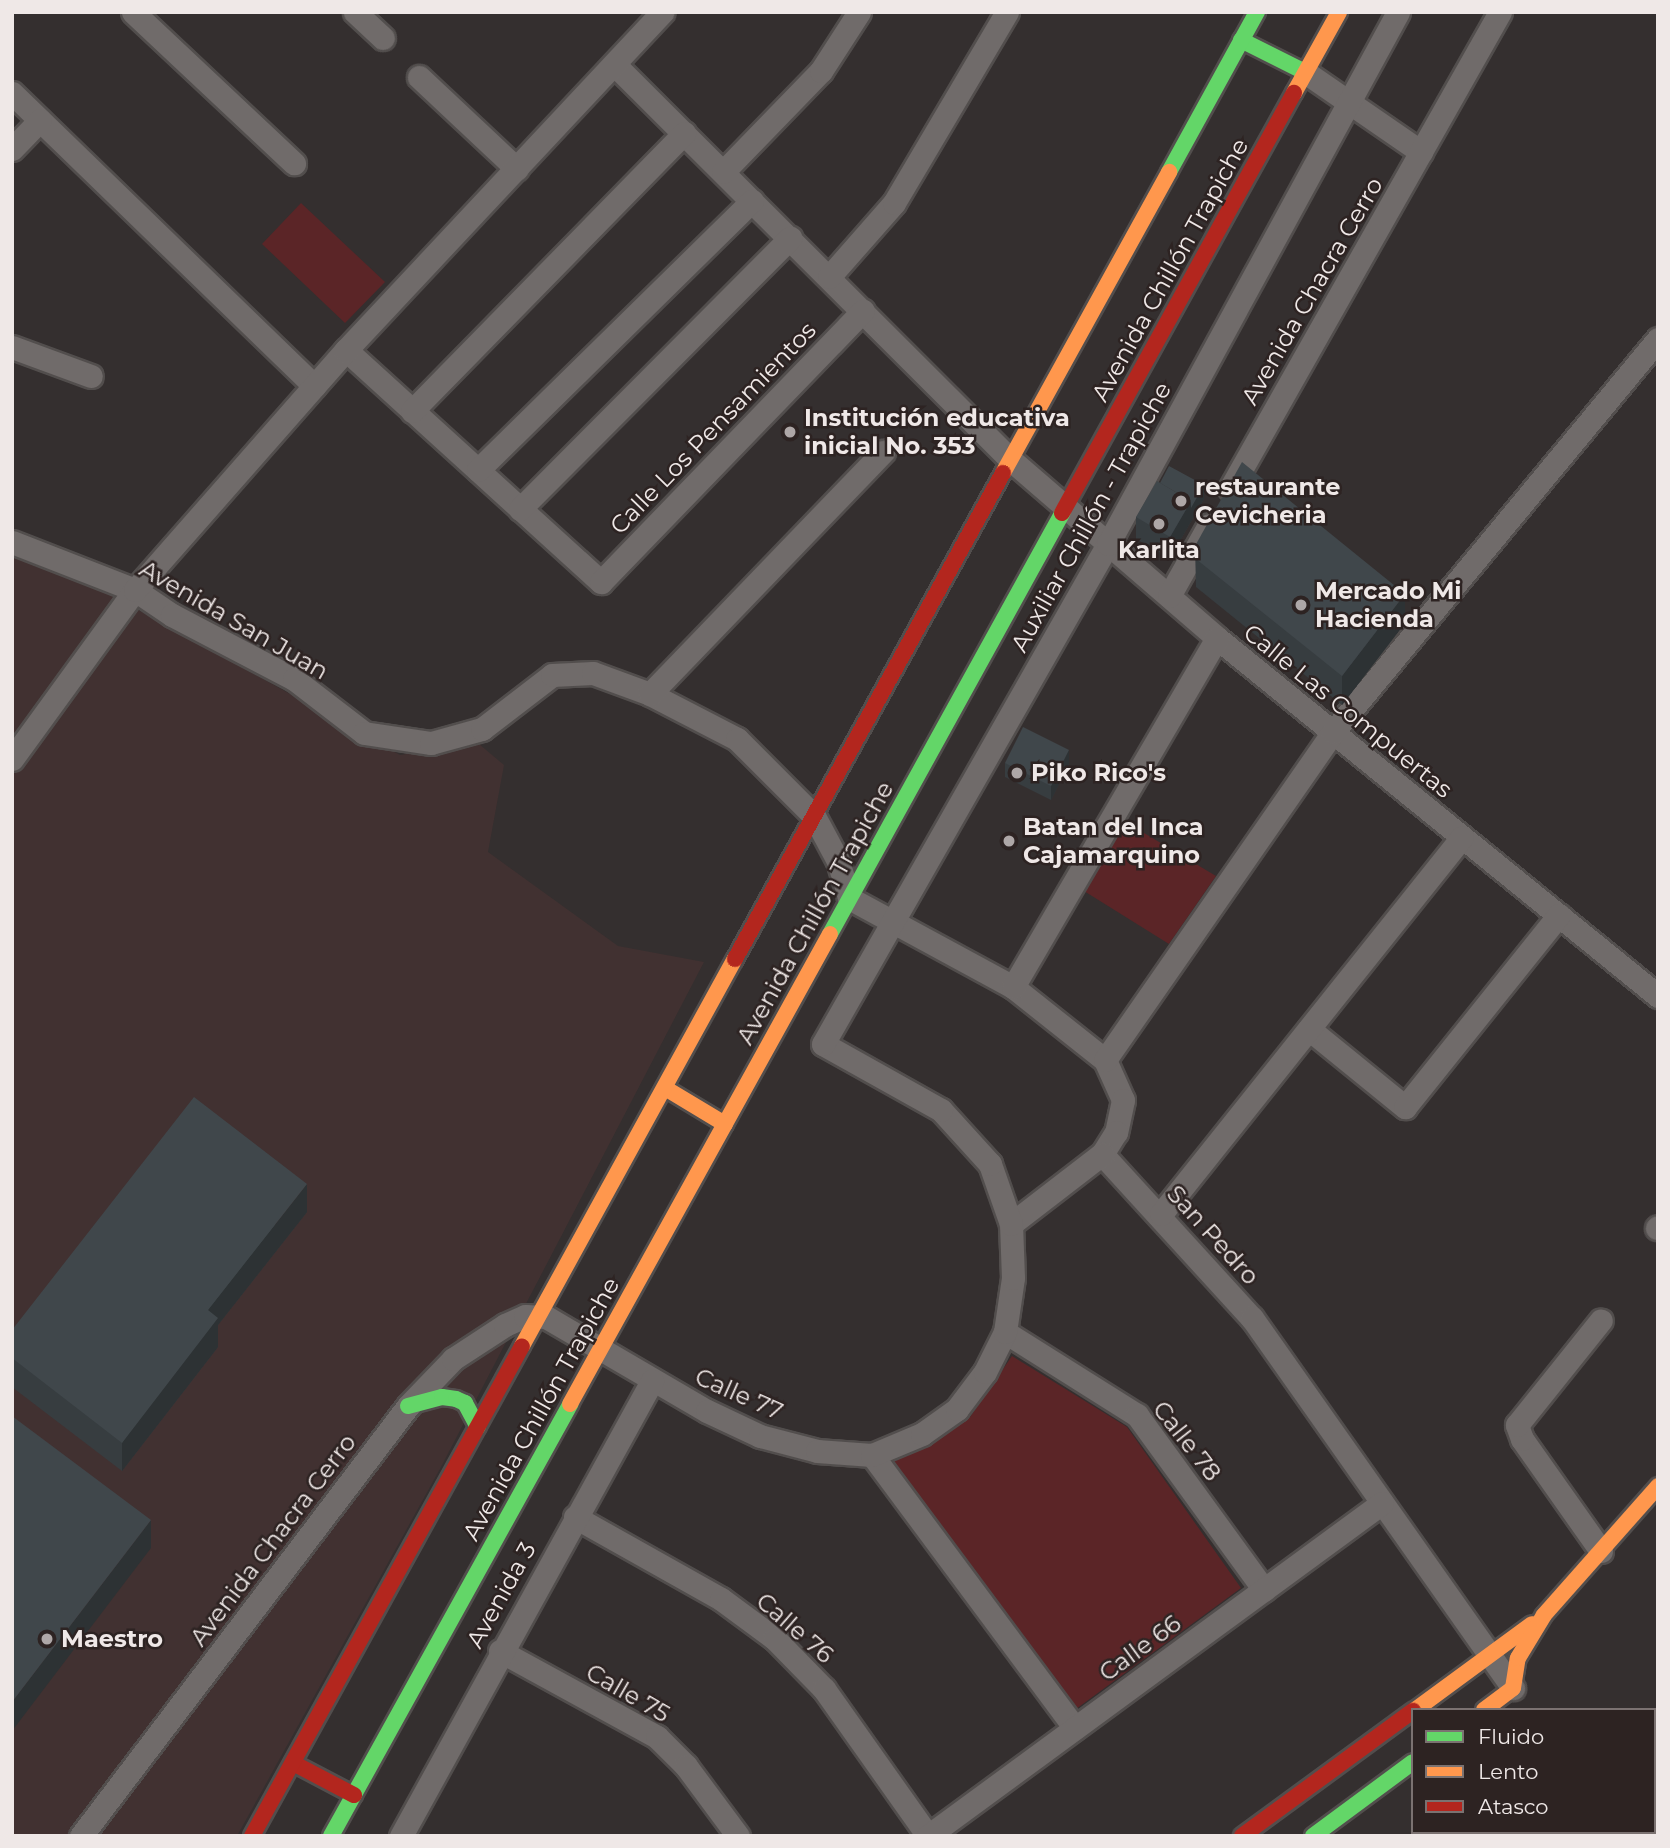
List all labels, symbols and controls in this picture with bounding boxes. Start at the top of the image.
street label: Avenida Chillón Trapiche [1086,133,1254,407]
street label: Avenida Chacra Cerro [1235,172,1389,410]
street label: Calle Los Pensamientos [604,316,822,540]
street label: Auxiliar Chillón - Trapiche [1005,377,1177,657]
place label: Institución educativa inicial No. 353 [804,404,1070,460]
marker: Institución educativa inicial No. 353 [782,424,798,440]
place label: restaurante Cevicheria [1195,473,1340,529]
marker: restaurante Cevicheria [1173,493,1189,509]
marker: Karlita [1151,516,1167,532]
place label: Karlita [1118,536,1200,564]
street label: Avenida San Juan [135,554,333,686]
place label: Mercado Mi Hacienda [1315,577,1462,633]
marker: Mercado Mi Hacienda [1293,597,1309,613]
street label: Calle Las Compuertas [1238,618,1458,804]
place label: Piko Rico's [1031,759,1166,787]
marker: Piko Rico's [1009,765,1025,781]
street label: Avenida Chillón Trapiche [731,776,899,1050]
place label: Batan del Inca Cajamarquino [1023,813,1204,869]
marker: Batan del Inca Cajamarquino [1001,833,1017,849]
street label: San Pedro [1161,1179,1265,1291]
street label: Avenida Chillón Trapiche [457,1272,625,1546]
street label: Calle 77 [691,1362,787,1426]
street label: Calle 78 [1147,1395,1227,1487]
street label: Avenida Chacra Cerro [184,1428,362,1652]
street label: Avenida 3 [460,1537,542,1653]
street label: Calle 76 [750,1587,840,1669]
street label: Calle 66 [1094,1609,1186,1687]
place label: Maestro [61,1625,163,1653]
marker: Maestro [39,1631,55,1647]
street label: Calle 75 [581,1658,675,1728]
legend [1411,1708,1656,1834]
text: Fluido [1478,1724,1544,1749]
text: Lento [1478,1759,1538,1784]
text: Atasco [1478,1794,1549,1819]

